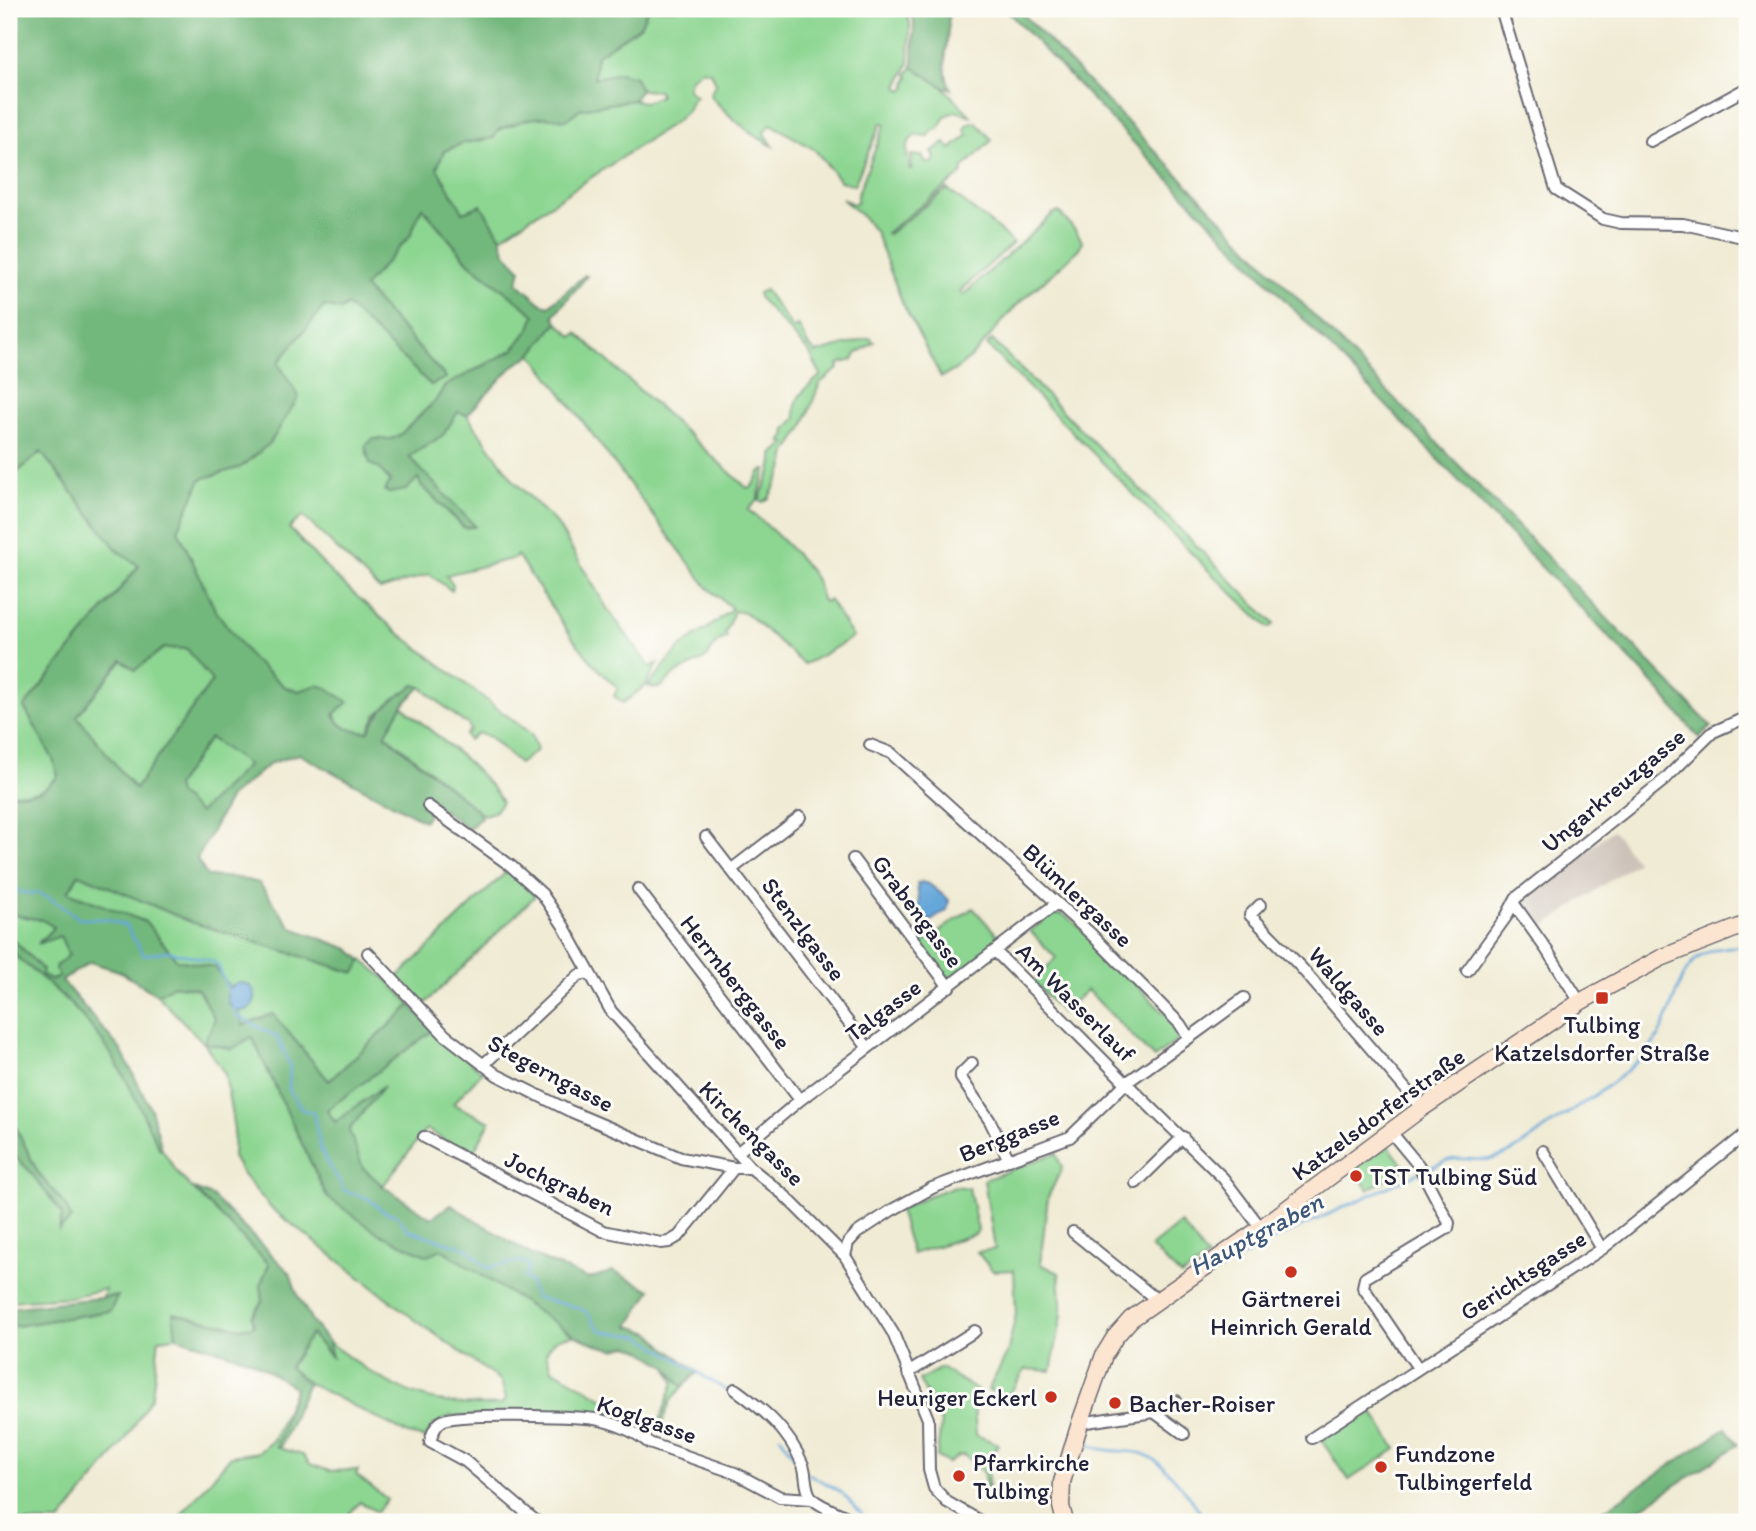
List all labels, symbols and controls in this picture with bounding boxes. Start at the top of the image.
street label: Ungarkreuzgasse [1535,721,1691,859]
street label: Blümlergasse [1017,837,1139,953]
street label: Grabengasse [866,849,970,973]
street label: Stenzlgasse [756,872,852,986]
street label: Herrnberggasse [674,909,798,1055]
street label: Am Wasserlauf [1010,936,1142,1068]
street label: Waldgasse [1302,940,1396,1042]
street label: Talgasse [839,972,927,1048]
marker: Tulbing Katzelsdorfer Straße [1594,990,1610,1006]
place label: Tulbing Katzelsdorfer Straße [1494,1010,1710,1067]
street label: Stegerngasse [483,1028,619,1118]
street label: Katzelsdorferstraße [1286,1041,1470,1187]
street label: Kirchengasse [693,1074,811,1192]
street label: Berggasse [955,1102,1063,1168]
street label: Jochgraben [500,1144,620,1222]
place label: TST Tulbing Süd [1370,1162,1537,1191]
marker: TST Tulbing Süd [1348,1168,1364,1184]
water label: Hauptgraben [1184,1185,1329,1283]
street label: Gerichtsgasse [1454,1223,1592,1327]
marker: Gärtnerei Heinrich Gerald [1283,1264,1299,1280]
place label: Gärtnerei Heinrich Gerald [1210,1284,1372,1341]
place label: Heuriger Eckerl [877,1383,1037,1412]
street label: Koglgasse [593,1388,701,1450]
marker: Heuriger Eckerl [1043,1389,1059,1405]
place label: Bacher-Roiser [1129,1389,1275,1418]
marker: Bacher-Roiser [1107,1395,1123,1411]
place label: Fundzone Tulbingerfeld [1395,1439,1532,1496]
place label: Pfarrkirche Tulbing [973,1448,1090,1505]
marker: Fundzone Tulbingerfeld [1373,1459,1389,1475]
marker: Pfarrkirche Tulbing [951,1468,967,1484]

